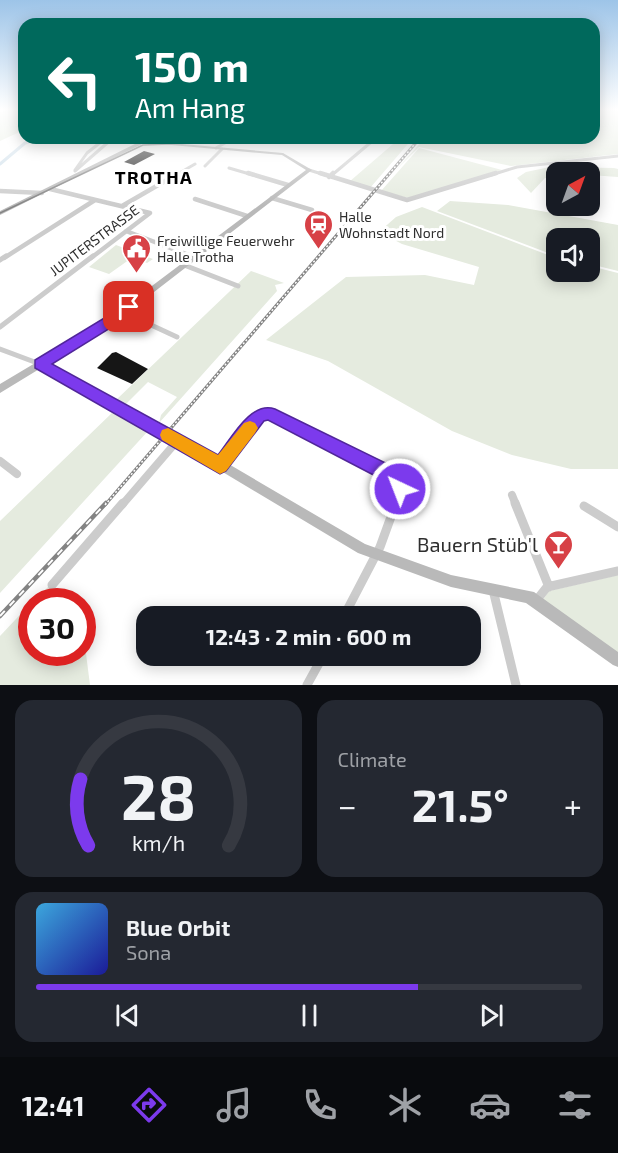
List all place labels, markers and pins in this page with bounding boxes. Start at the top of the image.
station icon: Halle Wohnstadt Nord [302,208,334,250]
place label: Halle Wohnstadt Nord [339,208,444,241]
public building icon: Freiwillige Feuerwehr Halle Trotha [120,232,152,274]
place label: Freiwillige Feuerwehr Halle Trotha [157,232,295,265]
pin [103,281,154,332]
bar icon: Bauern Stüb'l [543,528,575,570]
place label: Bauern Stüb'l [417,532,538,556]

